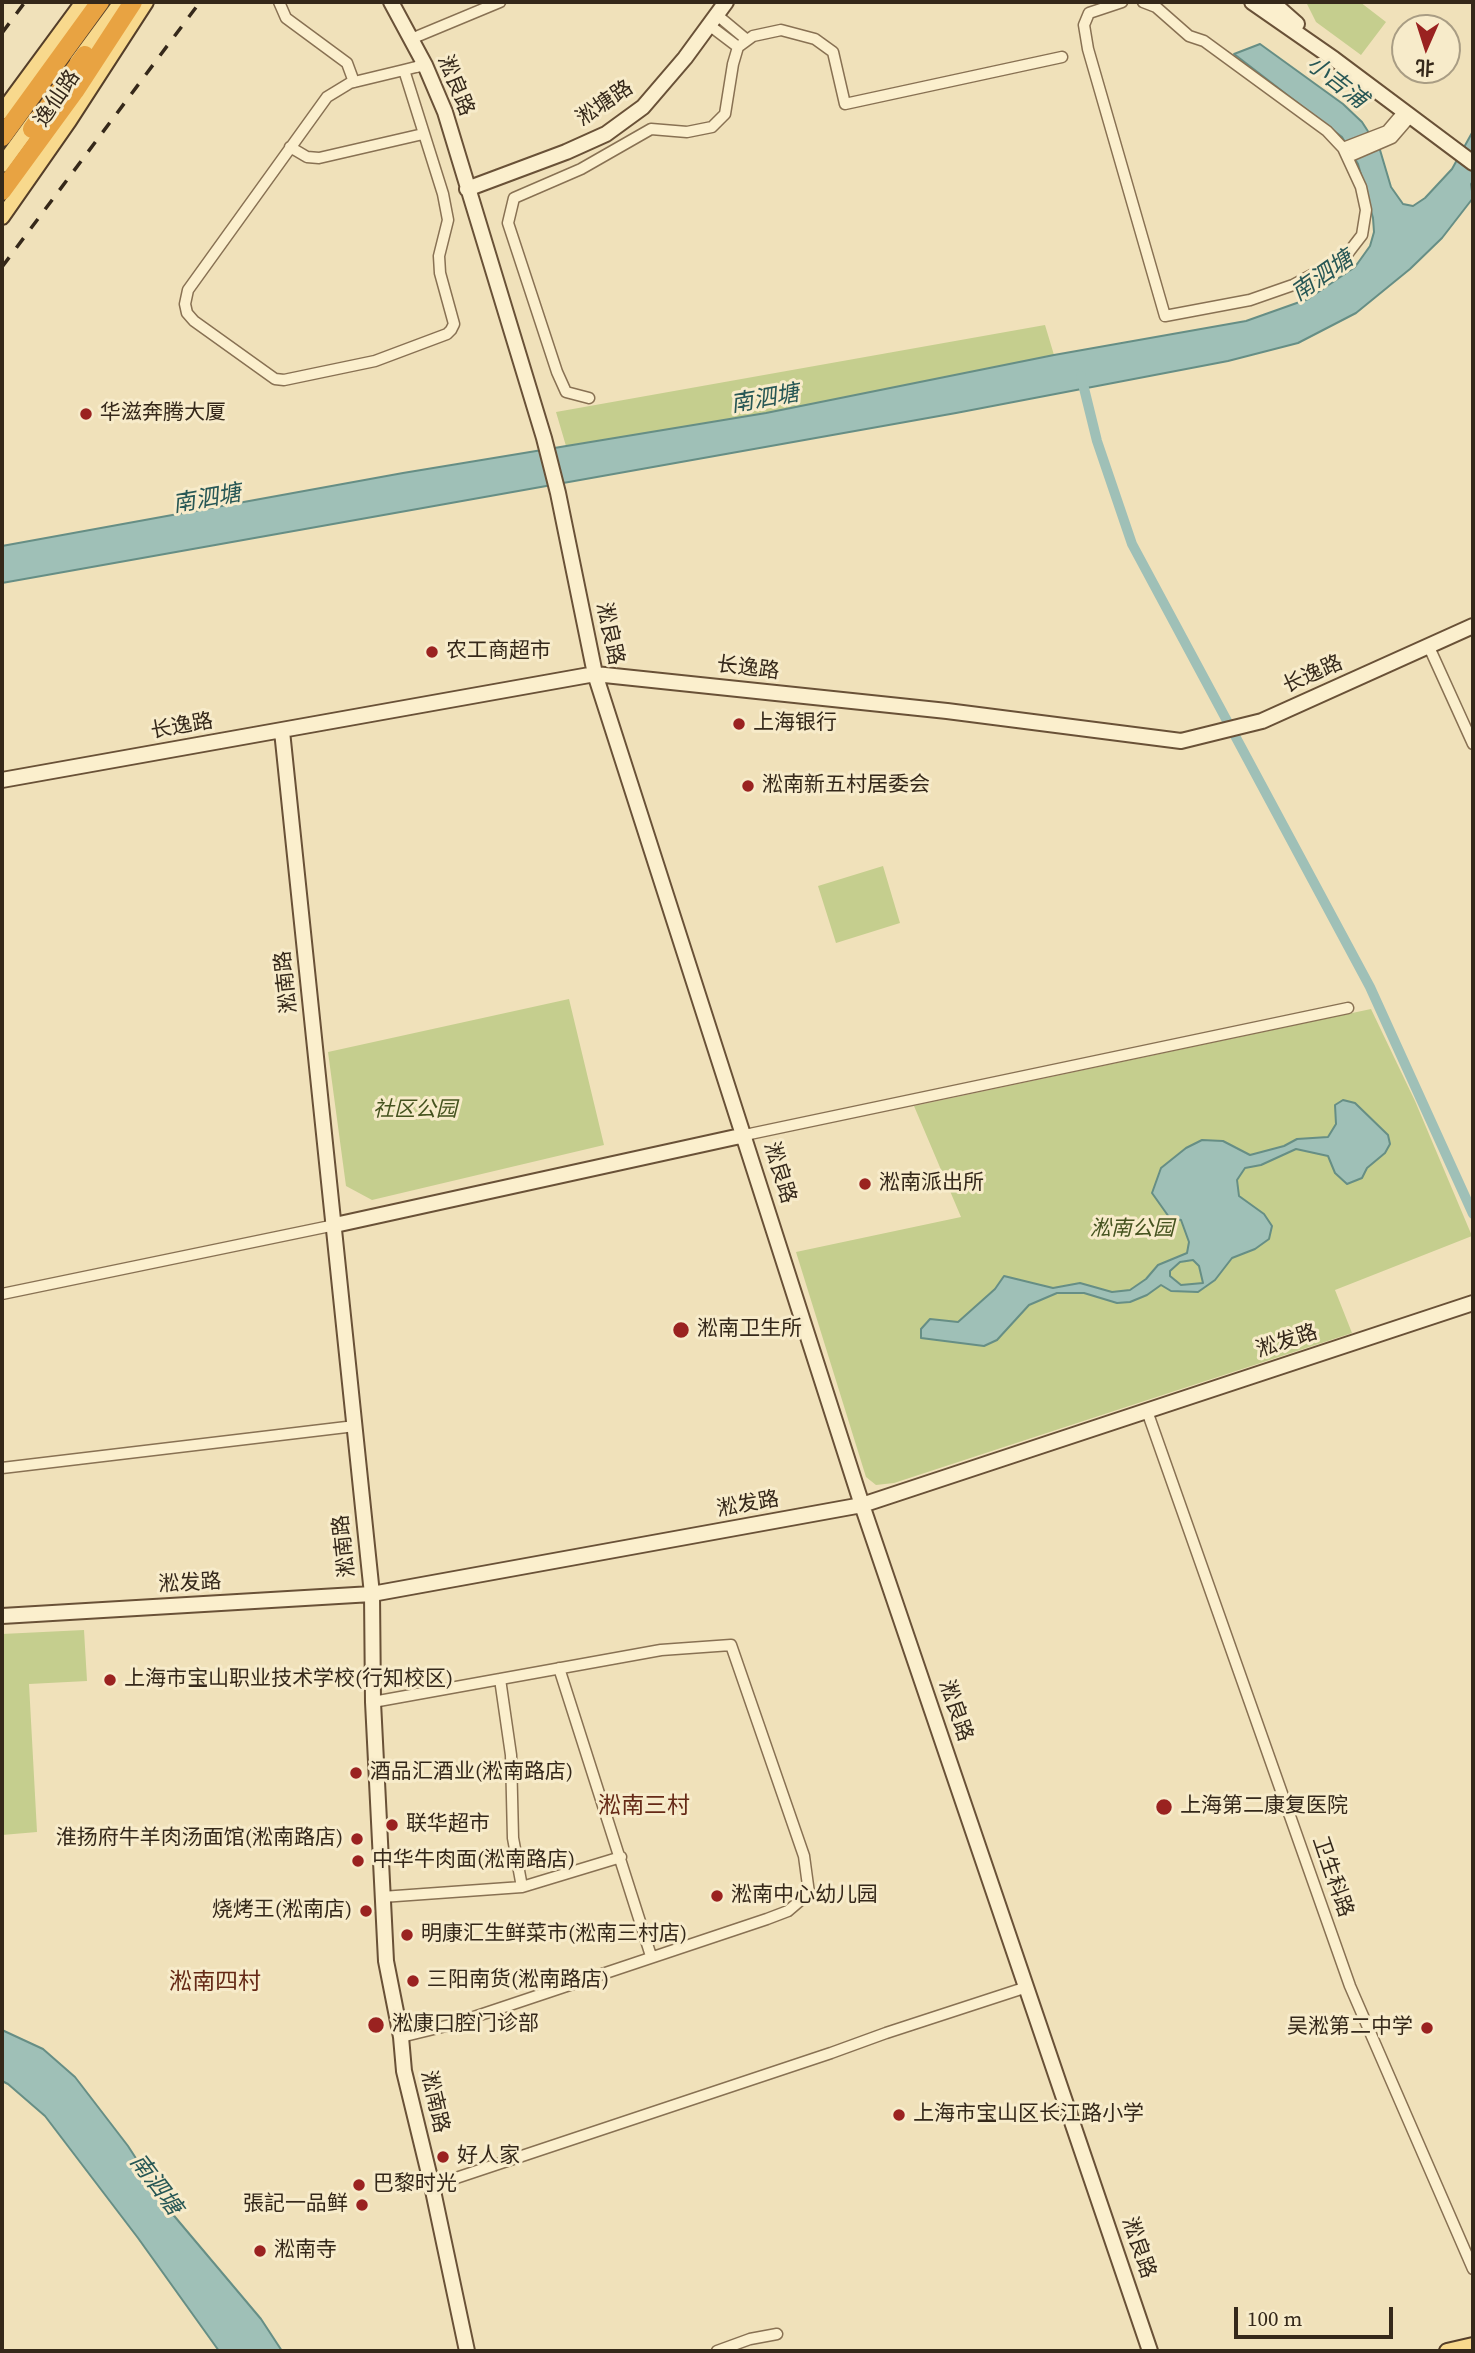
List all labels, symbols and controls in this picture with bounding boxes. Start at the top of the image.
north arrow [1391,14,1461,84]
water label: 小吉浦 [1300,51,1372,115]
street label: 淞良路 [432,52,478,120]
text: 北 [1415,54,1435,81]
street label: 逸仙路 [30,66,86,132]
street label: 淞塘路 [572,76,638,132]
water label: 南泗塘 [1287,246,1359,308]
water label: 南泗塘 [729,380,801,420]
place label: 华滋奔腾大厦 [100,401,226,427]
marker: 华滋奔腾大厦 [78,406,94,422]
water label: 南泗塘 [171,480,243,520]
street label: 淞良路 [590,601,628,667]
place label: 农工商超市 [446,639,551,665]
marker: 农工商超市 [424,644,440,660]
street label: 长逸路 [1279,651,1347,699]
street label: 长逸路 [715,653,781,685]
street label: 长逸路 [149,709,215,745]
place label: 上海银行 [753,711,837,737]
marker: 上海银行 [731,716,747,732]
place label: 淞南新五村居委会 [762,773,930,799]
marker: 淞南新五村居委会 [740,778,756,794]
street label: 淞南路 [271,949,303,1015]
park label: 社区公园 [373,1098,457,1124]
street label: 淞良路 [758,1139,800,1207]
place label: 淞南派出所 [879,1171,984,1197]
marker: 淞南派出所 [857,1176,873,1192]
park label: 淞南公园 [1090,1217,1174,1243]
place label: 淞南卫生所 [697,1317,802,1343]
marker: 淞南卫生所 [671,1320,691,1340]
street label: 淞发路 [1253,1320,1321,1364]
street label: 淞发路 [715,1487,781,1523]
street label: 淞南路 [329,1513,361,1579]
street label: 淞发路 [158,1570,222,1598]
place label: 上海市宝山职业技术学校(行知校区) [124,1667,453,1693]
marker: 上海市宝山职业技术学校(行知校区) [102,1672,118,1688]
street label: 淞良路 [933,1677,977,1745]
place label: 酒品汇酒业(淞南路店) [370,1760,573,1786]
marker: 酒品汇酒业(淞南路店) [348,1765,364,1781]
district label: 淞南三村 [598,1793,690,1821]
place label: 上海第二康复医院 [1180,1794,1348,1820]
marker: 上海第二康复医院 [1154,1797,1174,1817]
place label: 联华超市 [406,1812,490,1838]
marker: 联华超市 [384,1817,400,1833]
place label: 淮扬府牛羊肉汤面馆(淞南路店) [56,1826,343,1852]
marker: 淮扬府牛羊肉汤面馆(淞南路店) [349,1831,365,1847]
street label: 卫生科路 [1306,1833,1358,1921]
place label: 中华牛肉面(淞南路店) [372,1848,575,1874]
marker: 中华牛肉面(淞南路店) [350,1853,366,1869]
place label: 淞南中心幼儿园 [731,1883,878,1909]
marker: 淞南中心幼儿园 [709,1888,725,1904]
place label: 烧烤王(淞南店) [212,1898,352,1924]
marker: 烧烤王(淞南店) [358,1903,374,1919]
place label: 明康汇生鲜菜市(淞南三村店) [421,1922,687,1948]
marker: 明康汇生鲜菜市(淞南三村店) [399,1927,415,1943]
place label: 三阳南货(淞南路店) [427,1968,609,1994]
district label: 淞南四村 [169,1969,261,1997]
marker: 三阳南货(淞南路店) [405,1973,421,1989]
place label: 淞康口腔门诊部 [392,2012,539,2038]
marker: 淞康口腔门诊部 [366,2015,386,2035]
place label: 吴淞第二中学 [1287,2015,1413,2041]
marker: 吴淞第二中学 [1419,2020,1435,2036]
street label: 淞南路 [415,2068,453,2136]
place label: 上海市宝山区长江路小学 [913,2102,1144,2128]
marker: 上海市宝山区长江路小学 [891,2107,907,2123]
place label: 好人家 [457,2144,520,2170]
water label: 南泗塘 [123,2149,187,2221]
marker: 好人家 [435,2149,451,2165]
place label: 巴黎时光 [373,2172,457,2198]
marker: 巴黎时光 [351,2177,367,2193]
place label: 張記一品鲜 [243,2192,348,2218]
marker: 張記一品鲜 [354,2197,370,2213]
street label: 淞良路 [1116,2214,1160,2282]
place label: 淞南寺 [274,2238,337,2264]
marker: 淞南寺 [252,2243,268,2259]
scale bar [1237,2294,1396,2338]
text: 100 m [1247,2304,1302,2333]

